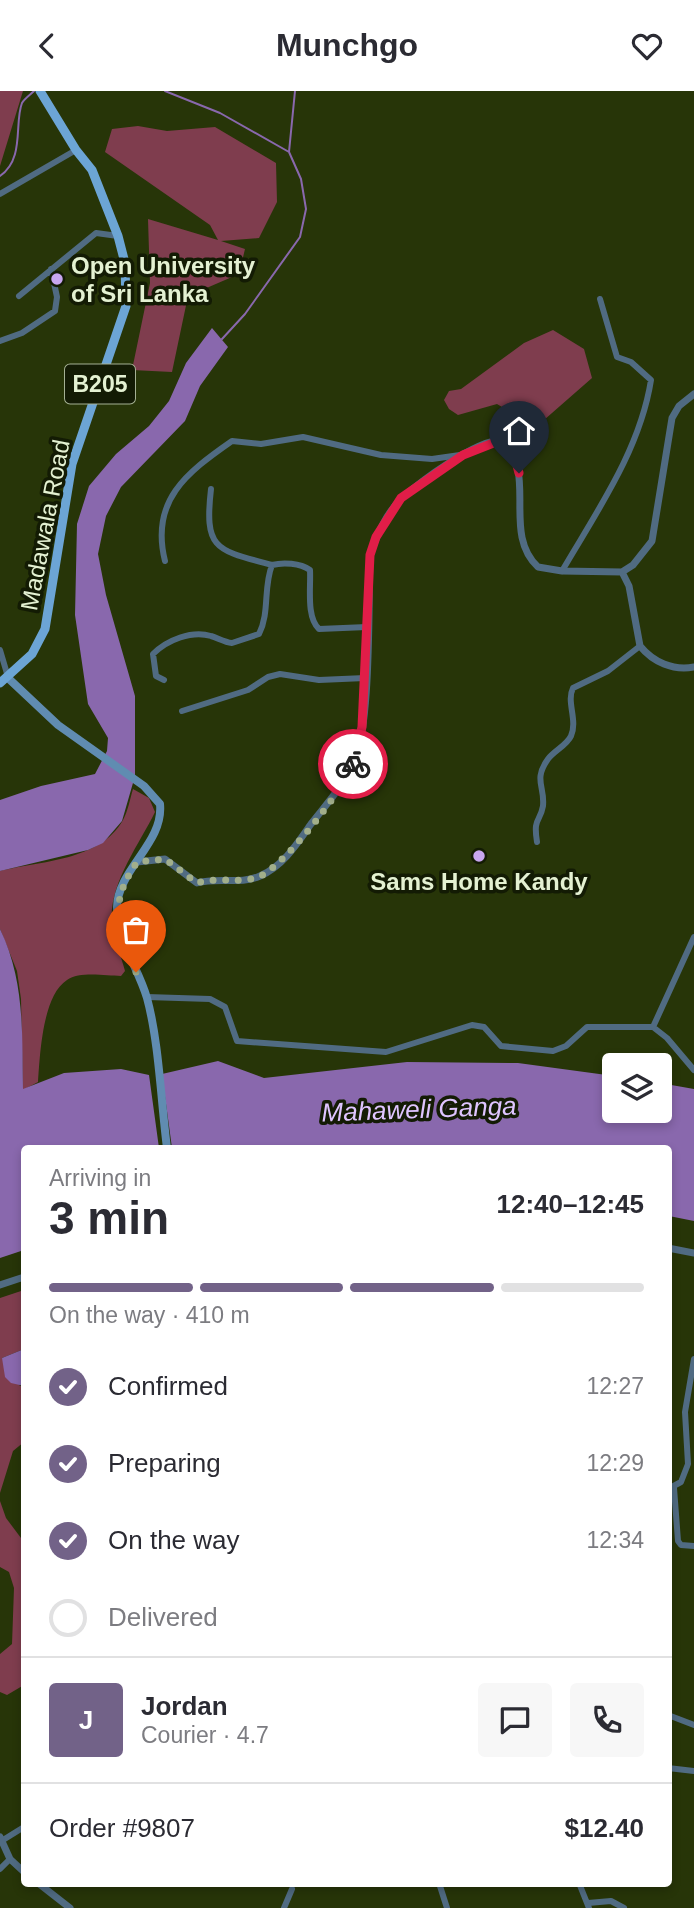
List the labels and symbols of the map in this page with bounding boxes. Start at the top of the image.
place label: Open University of Sri Lanka [71,252,256,307]
marker: Open University of Sri Lanka [49,271,65,287]
road number: B205 [65,365,135,403]
pin [489,401,549,473]
street label: Madawala Road [15,437,75,613]
courier [318,729,388,799]
marker: Sams Home Kandy [471,848,487,864]
place label: Sams Home Kandy [370,868,588,895]
pin [106,900,166,972]
water label: Mahaweli Ganga [321,1091,517,1127]

